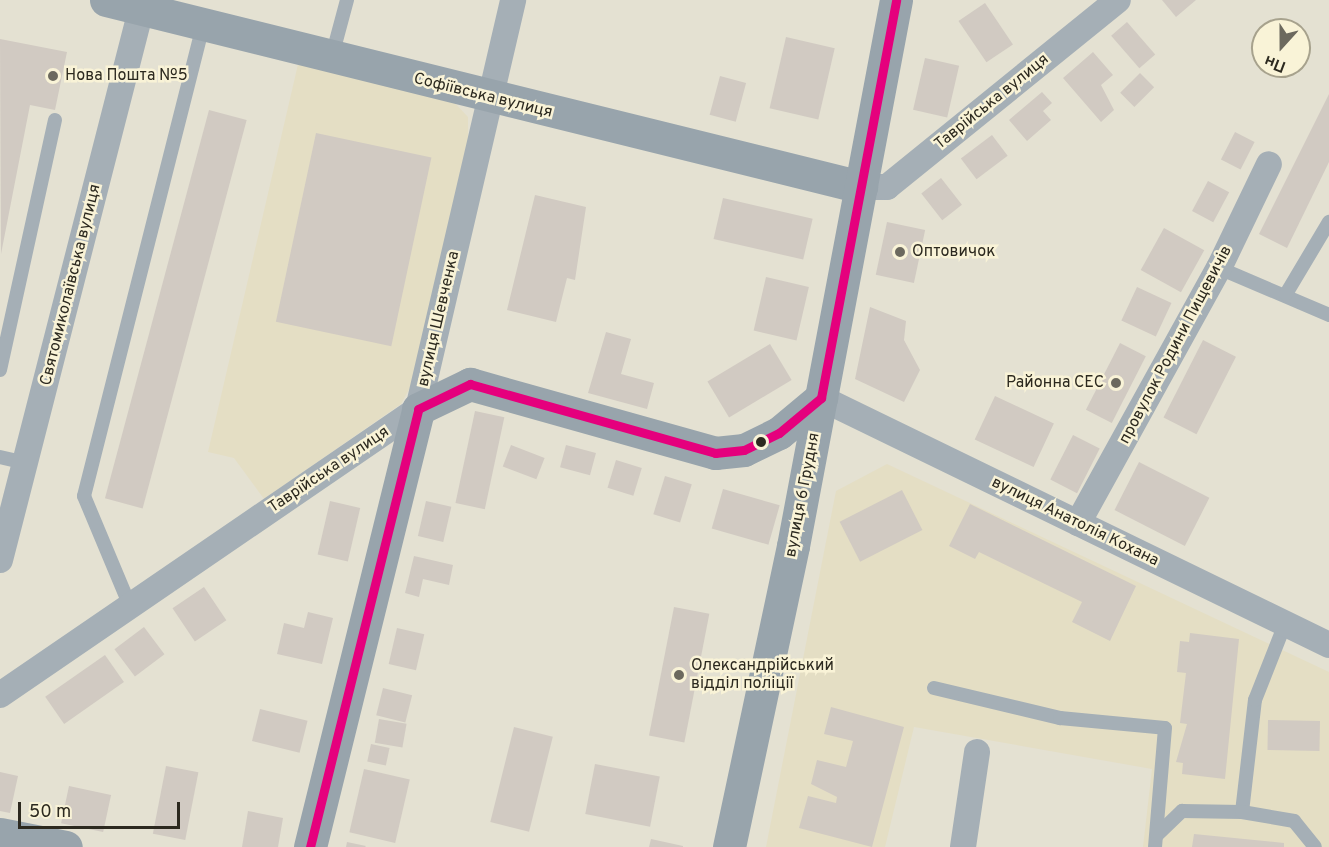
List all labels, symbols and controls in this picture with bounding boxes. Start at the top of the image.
north arrow [1251,18,1311,78]
street label: Таврійська вулиця [931,50,1053,154]
text: Пн [1262,50,1289,76]
place label: Нова Пошта №5 [65,66,188,86]
marker: Нова Пошта №5 [46,69,60,83]
street label: Софіївська вулиця [411,69,555,123]
street label: Святомиколаївська вулиця [37,182,105,388]
place label: Оптовичок [912,242,995,262]
street label: провулок Родини Пищевичів [1115,243,1237,447]
marker: Оптовичок [893,245,907,259]
street label: вулиця Шевченка [414,249,464,389]
place label: Районна СЕС [1006,373,1104,393]
marker: Районна СЕС [1109,376,1123,390]
street label: Таврійська вулиця [265,423,393,517]
street label: вулиця 6 Грудня [782,431,824,559]
unlabelled marker [755,436,767,448]
street label: вулиця Анатолія Кохана [988,473,1162,571]
place label: Олександрійський відділ поліції [691,656,834,694]
marker: Олександрійський відділ поліції [672,668,686,682]
scale bar [21,790,183,828]
text: 50 m [29,801,71,824]

